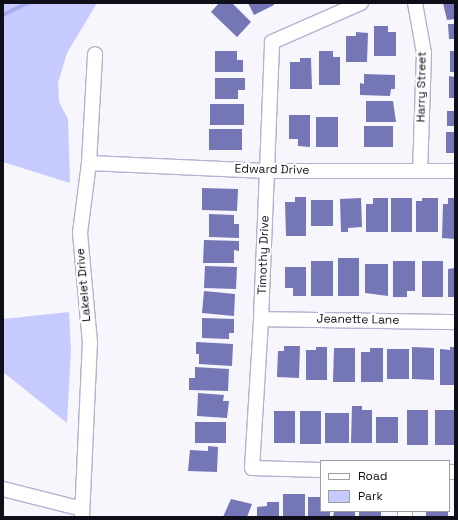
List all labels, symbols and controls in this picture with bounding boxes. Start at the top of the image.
street label: Harry Street [414,51,430,123]
street label: Edward Drive [234,162,310,178]
street label: Timothy Drive [255,215,273,295]
street label: Lakelet Drive [74,248,94,322]
street label: Jeanette Lane [317,312,399,328]
legend [320,460,450,512]
text: Road [358,468,387,484]
text: Park [358,488,383,504]

